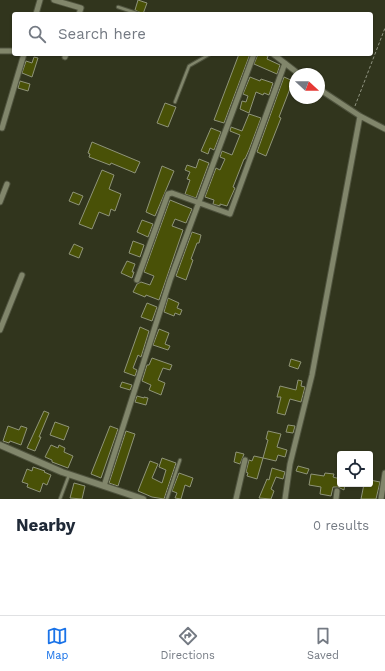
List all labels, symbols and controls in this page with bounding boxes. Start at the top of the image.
search box [12,12,373,56]
icon: search [26,23,48,45]
text: Search here [58,25,146,43]
north arrow [289,68,325,104]
map controls [337,451,373,487]
button: locate [337,451,373,487]
text: Nearby [16,515,75,535]
text: 0 results [313,518,369,533]
tab: Map [46,625,68,662]
tab: Directions [161,625,215,662]
tab: Saved [307,625,339,662]

